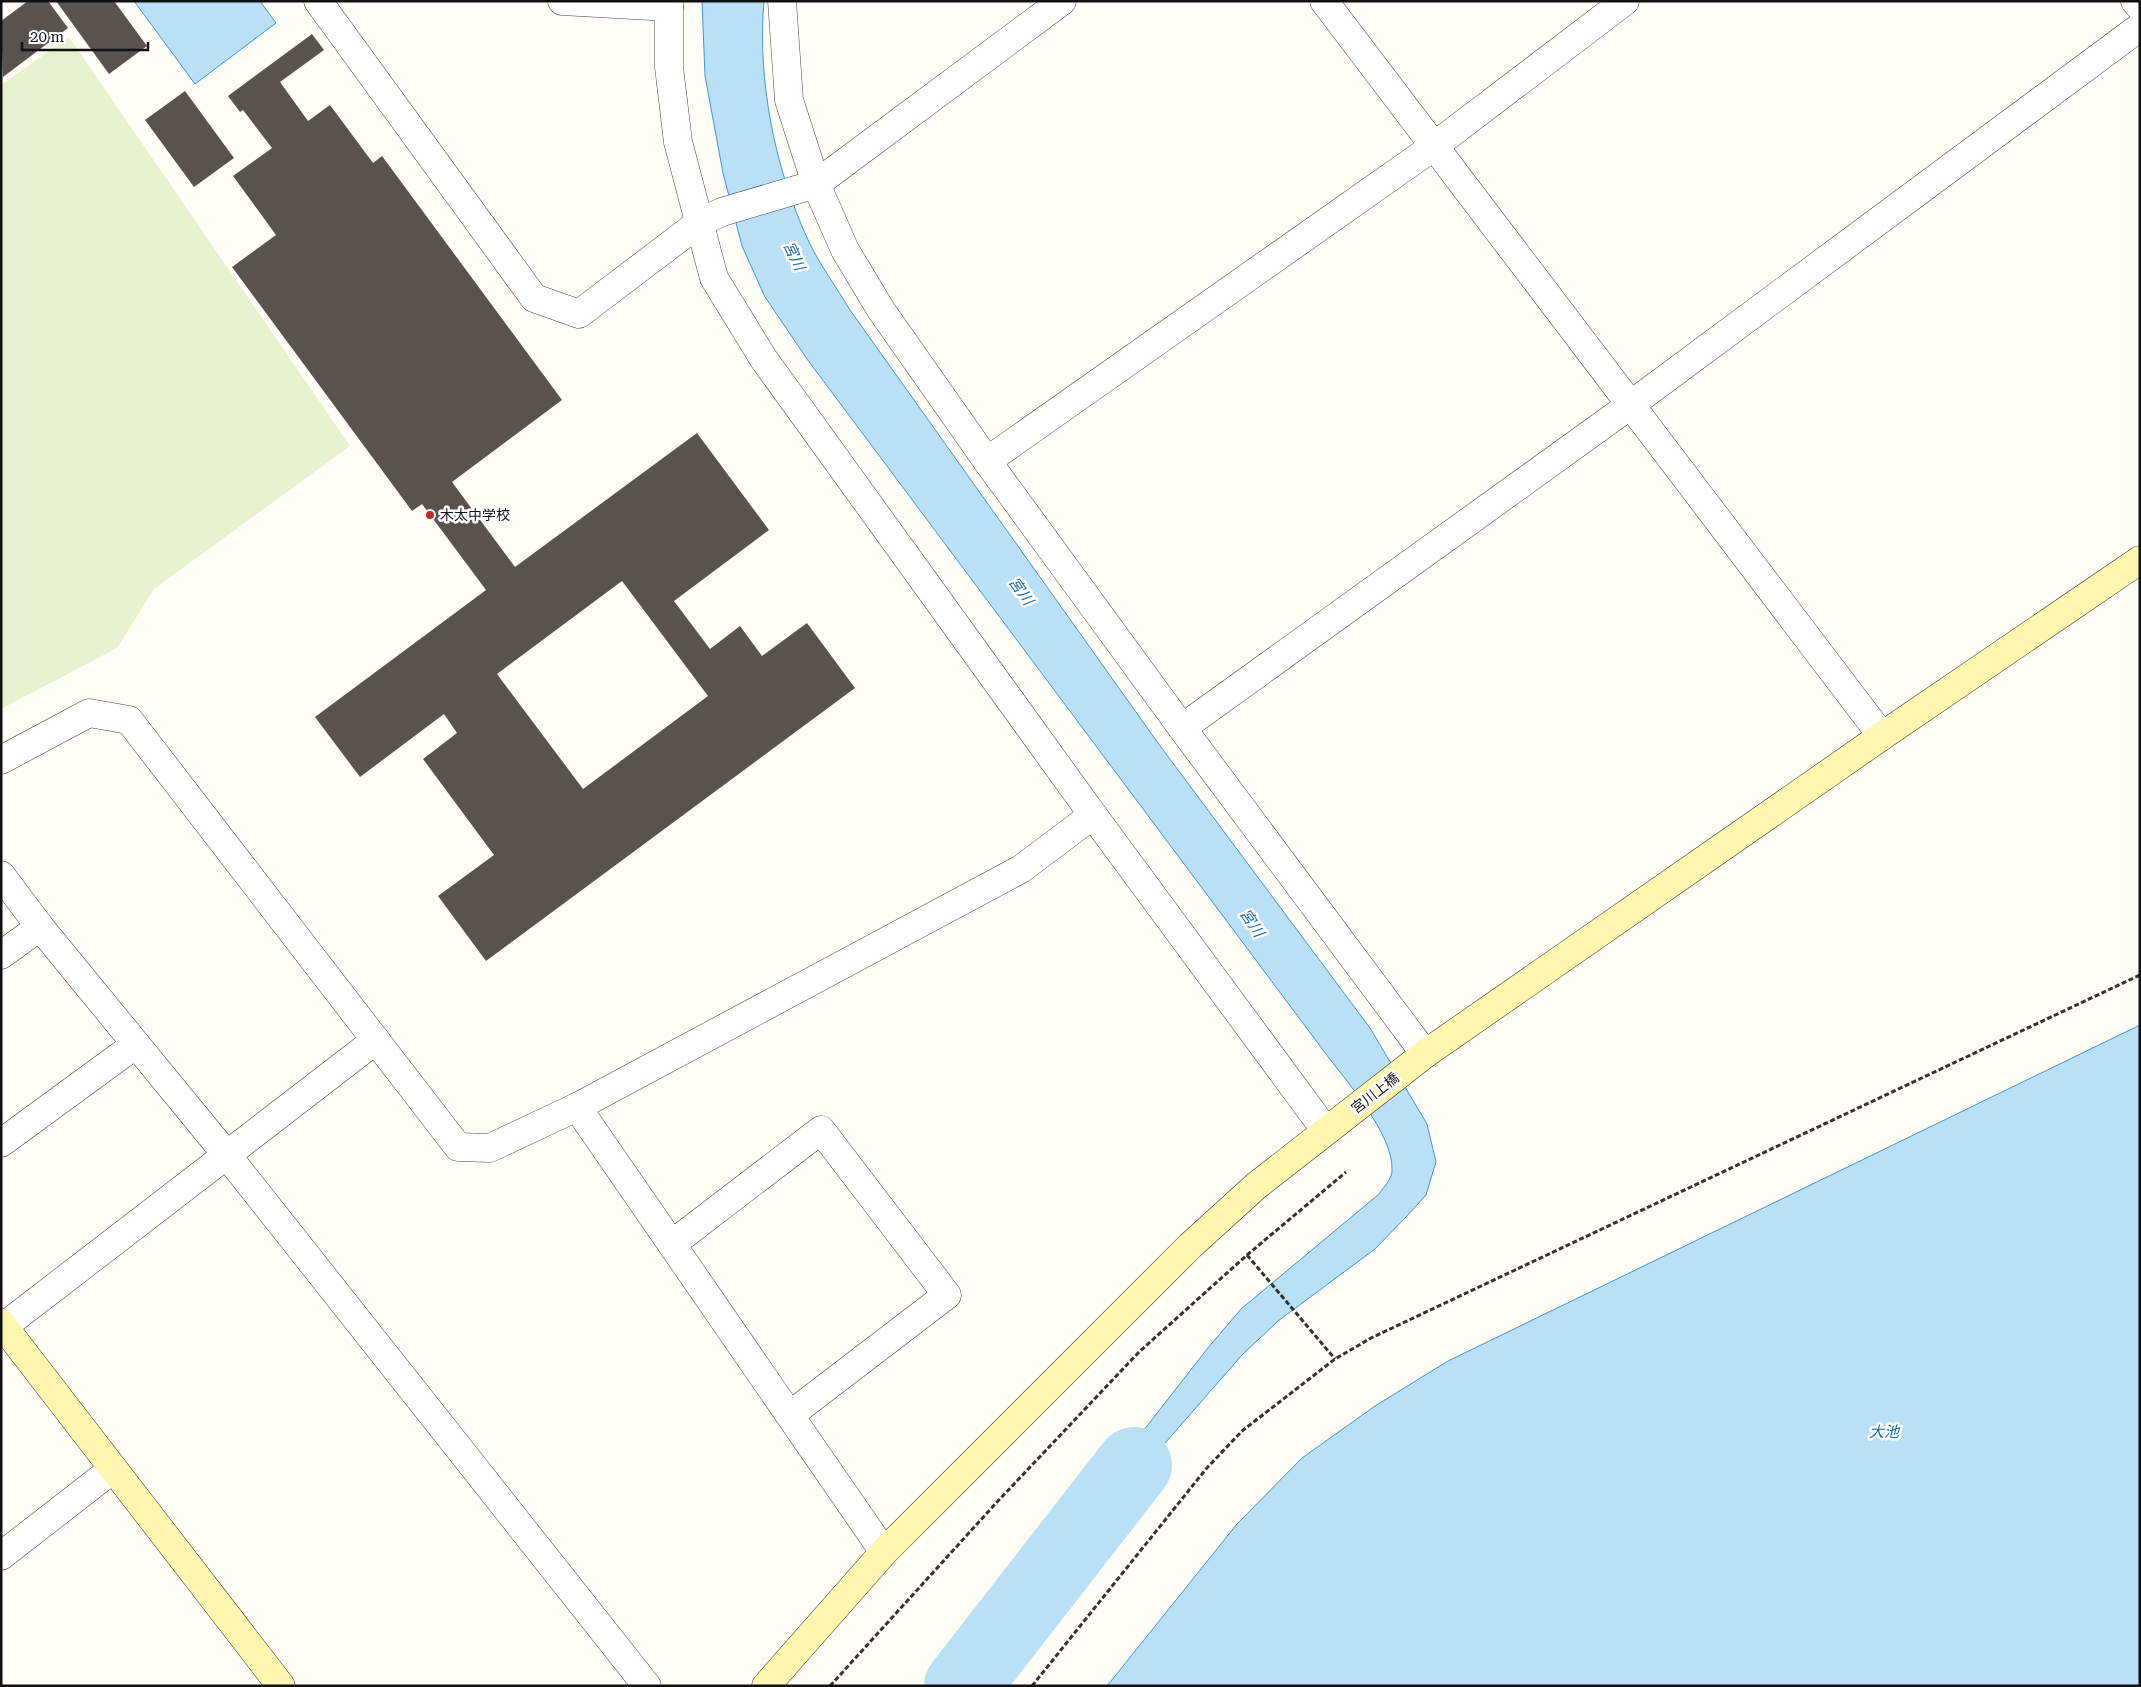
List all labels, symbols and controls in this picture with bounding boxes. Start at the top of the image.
scale bar [22,20,149,52]
text: 20 m [30,28,65,46]
water label: 宮川 [780,239,809,275]
place label: 木太中学校 [440,507,510,523]
marker: 木太中学校 [424,509,436,521]
water label: 宮川 [1005,574,1038,610]
water label: 宮川 [1236,906,1269,942]
street label: 宮川上橋 [1348,1069,1402,1117]
water label: 大池 [1869,1423,1901,1441]

